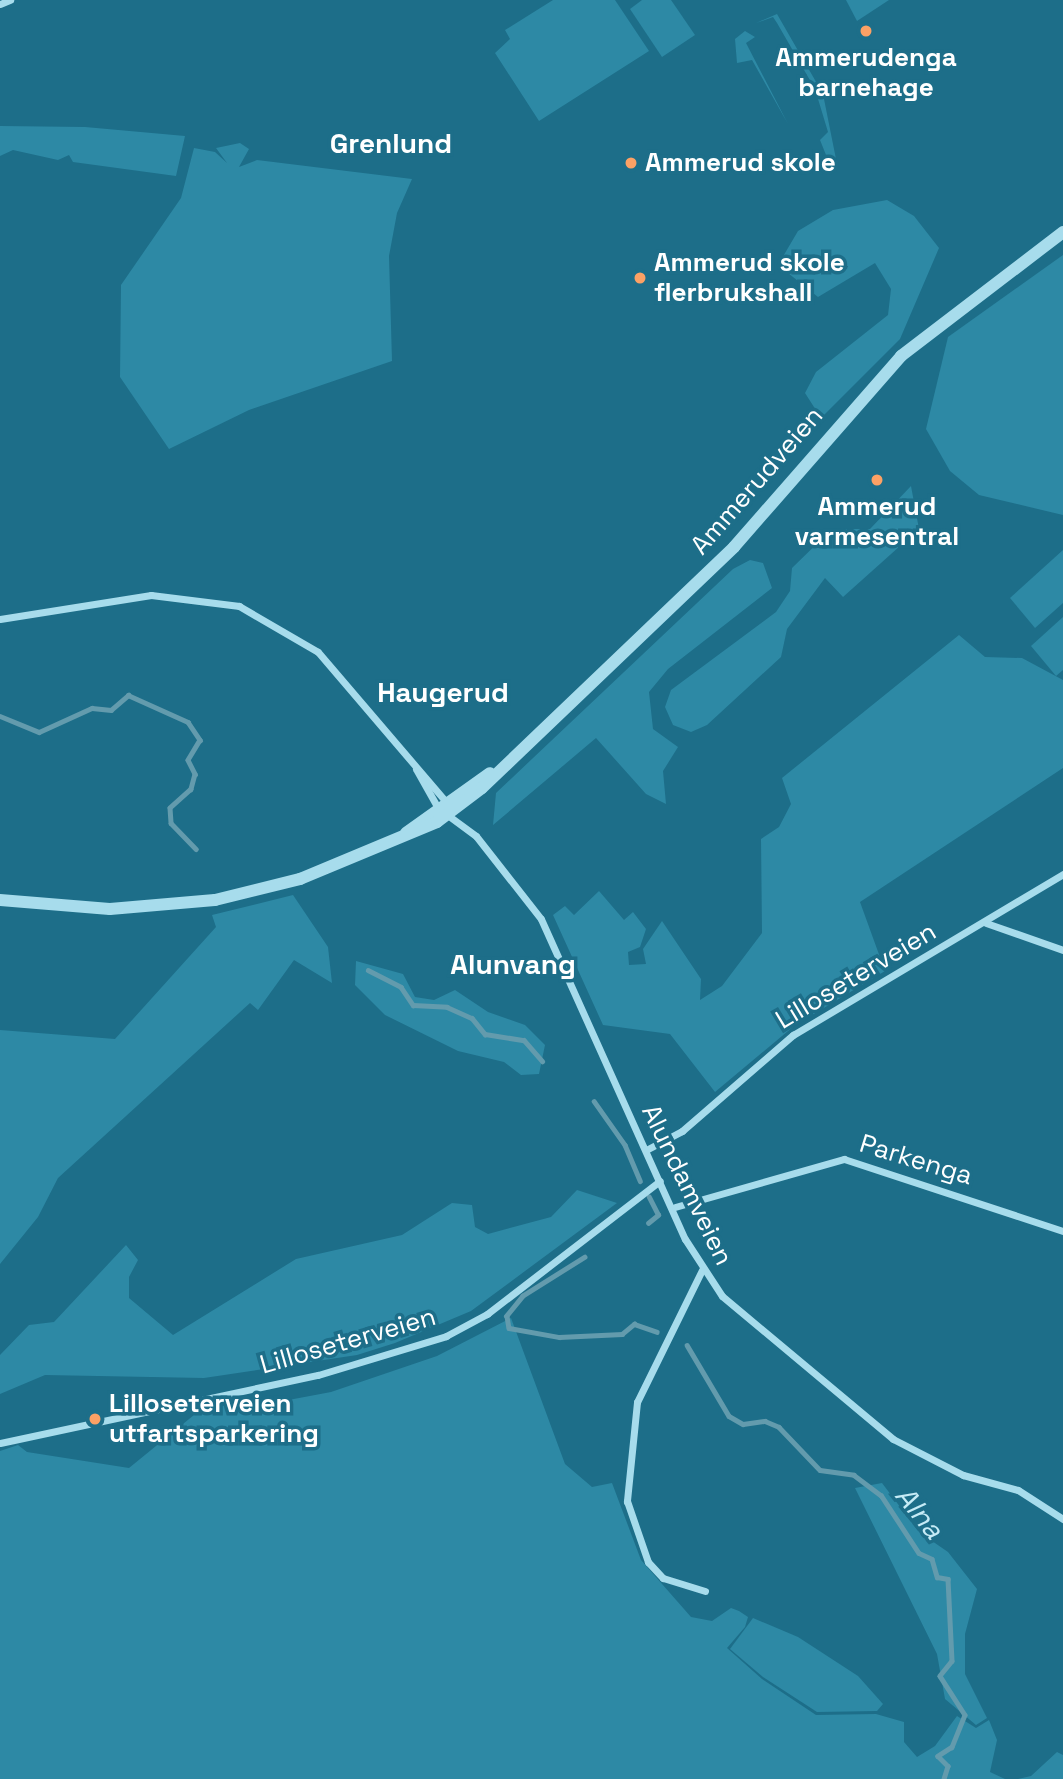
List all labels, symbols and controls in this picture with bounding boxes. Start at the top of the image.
marker: Ammerudenga barnehage [858,23,874,39]
place label: Ammerudenga barnehage [775,42,957,104]
district label: Grenlund [330,126,452,160]
place label: Ammerud skole [645,147,836,179]
marker: Ammerud skole [623,155,639,171]
place label: Ammerud skole flerbrukshall [654,247,845,308]
marker: Ammerud skole flerbrukshall [632,270,648,286]
street label: Ammerudveien [684,401,830,561]
marker: Ammerud varmesentral [869,472,885,488]
place label: Ammerud varmesentral [795,491,959,552]
district label: Haugerud [377,675,509,709]
street label: Lilloseterveien [770,916,942,1036]
district label: Alunvang [450,947,576,981]
street label: Alundamveien [635,1100,739,1270]
street label: Parkenga [856,1128,976,1192]
street label: Lilloseterveien [257,1301,439,1381]
place label: Lilloseterveien utfartsparkering [109,1388,319,1450]
marker: Lilloseterveien utfartsparkering [87,1411,103,1427]
water label: Alna [889,1479,951,1545]

